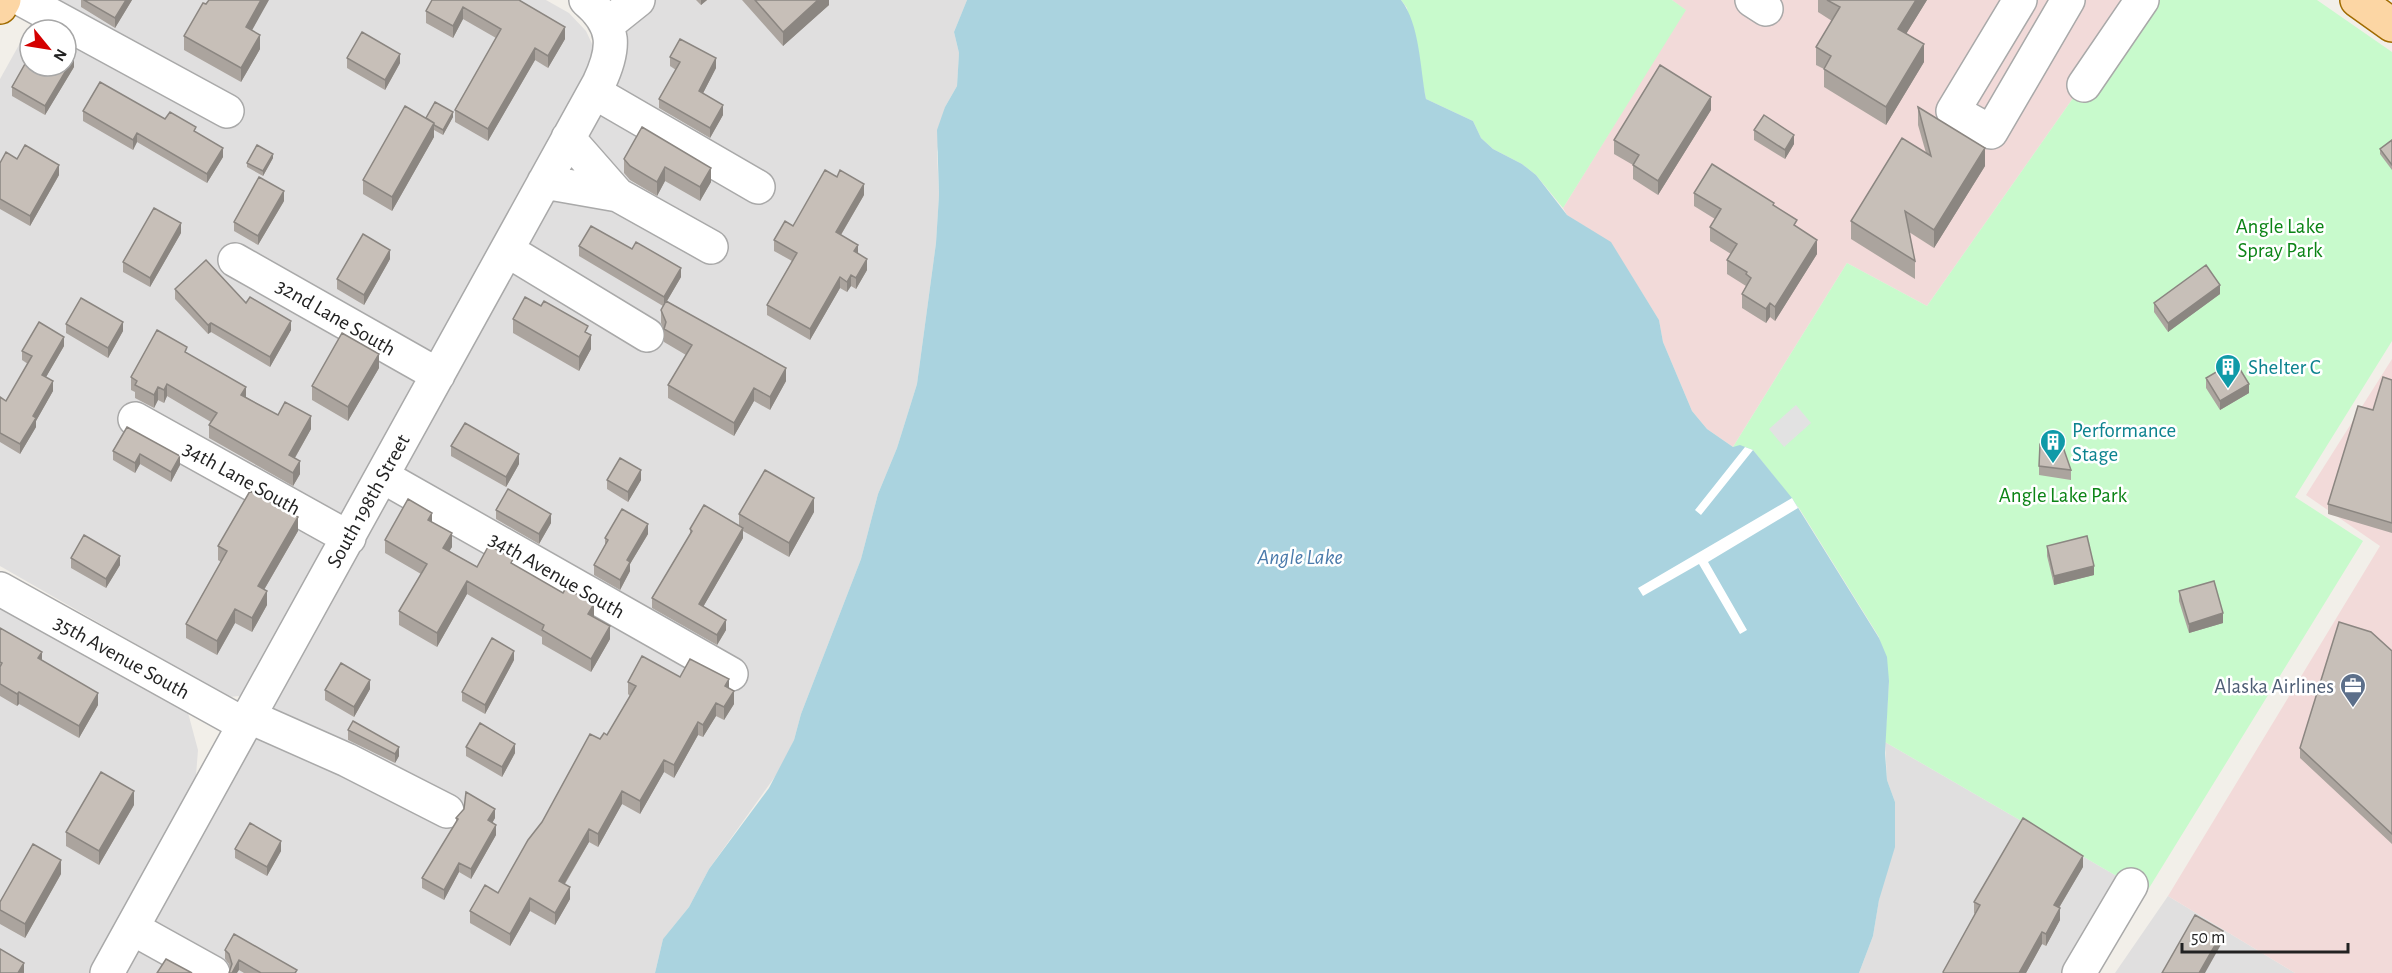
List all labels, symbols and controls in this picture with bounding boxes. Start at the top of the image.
north arrow [18,18,78,78]
text: N [50,46,70,64]
park label: Angle Lake Spray Park [2236,216,2324,261]
street label: 32nd Lane South [273,275,399,360]
building icon: Shelter C [2213,352,2243,390]
place label: Shelter C [2248,357,2321,378]
place label: Performance Stage [2072,420,2176,465]
building icon: Performance Stage [2038,427,2068,465]
street label: South 198th Street [323,431,414,572]
street label: 34th Lane South [180,438,304,519]
park label: Angle Lake Park [1999,485,2128,506]
street label: 34th Avenue South [485,528,628,623]
water label: Angle Lake [1256,546,1343,568]
street label: 35th Avenue South [50,612,193,703]
office icon: Alaska Airlines [2338,671,2368,709]
place label: Alaska Airlines [2214,676,2334,697]
scale bar [2182,916,2348,954]
text: 50 m [2191,929,2225,947]

